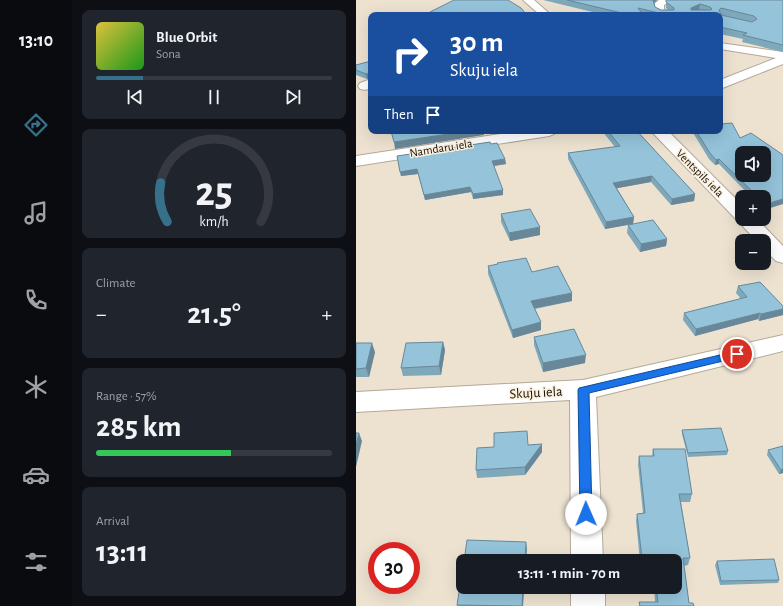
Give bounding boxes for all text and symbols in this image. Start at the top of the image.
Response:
icon: right [384,28,436,80]
text: 30 m [450,29,503,57]
text: Blue Orbit [156,30,217,45]
text: 13:10 [19,32,53,50]
text: Sona [156,48,181,61]
text: Skuju iela [450,62,518,80]
icon: previous [124,86,146,108]
icon: pause [203,86,225,108]
icon: next [282,86,304,108]
icon: arrive [422,104,444,126]
text: Then [384,107,414,122]
icon: directions [22,111,50,139]
street label: Namdaru iela [409,137,474,159]
map controls [735,146,771,270]
button: sound [735,146,771,182]
street label: Ventspils iela [674,147,726,199]
text: 25 [195,172,233,213]
button: + [735,190,771,226]
icon: music [22,199,50,227]
text: km/h [199,214,229,228]
button: − [735,234,771,270]
text: Climate [96,277,135,290]
icon: phone [22,286,50,314]
text: 21.5° [187,299,241,329]
text: − [96,303,107,325]
text: + [321,303,332,325]
pin [720,337,754,371]
icon: arrive [726,343,748,365]
icon: climate [22,373,50,401]
street label: Skuju iela [509,385,563,401]
text: Range · 57% [96,390,157,403]
text: 285 km [96,412,181,442]
icon: car [22,461,50,489]
position arrow [565,493,607,535]
text: Arrival [96,515,129,528]
text: 13:11 [96,537,148,567]
speed limit sign: 30 [368,542,420,594]
icon: filters [22,548,50,576]
text: 13:11 · 1 min · 70 m [518,566,620,581]

